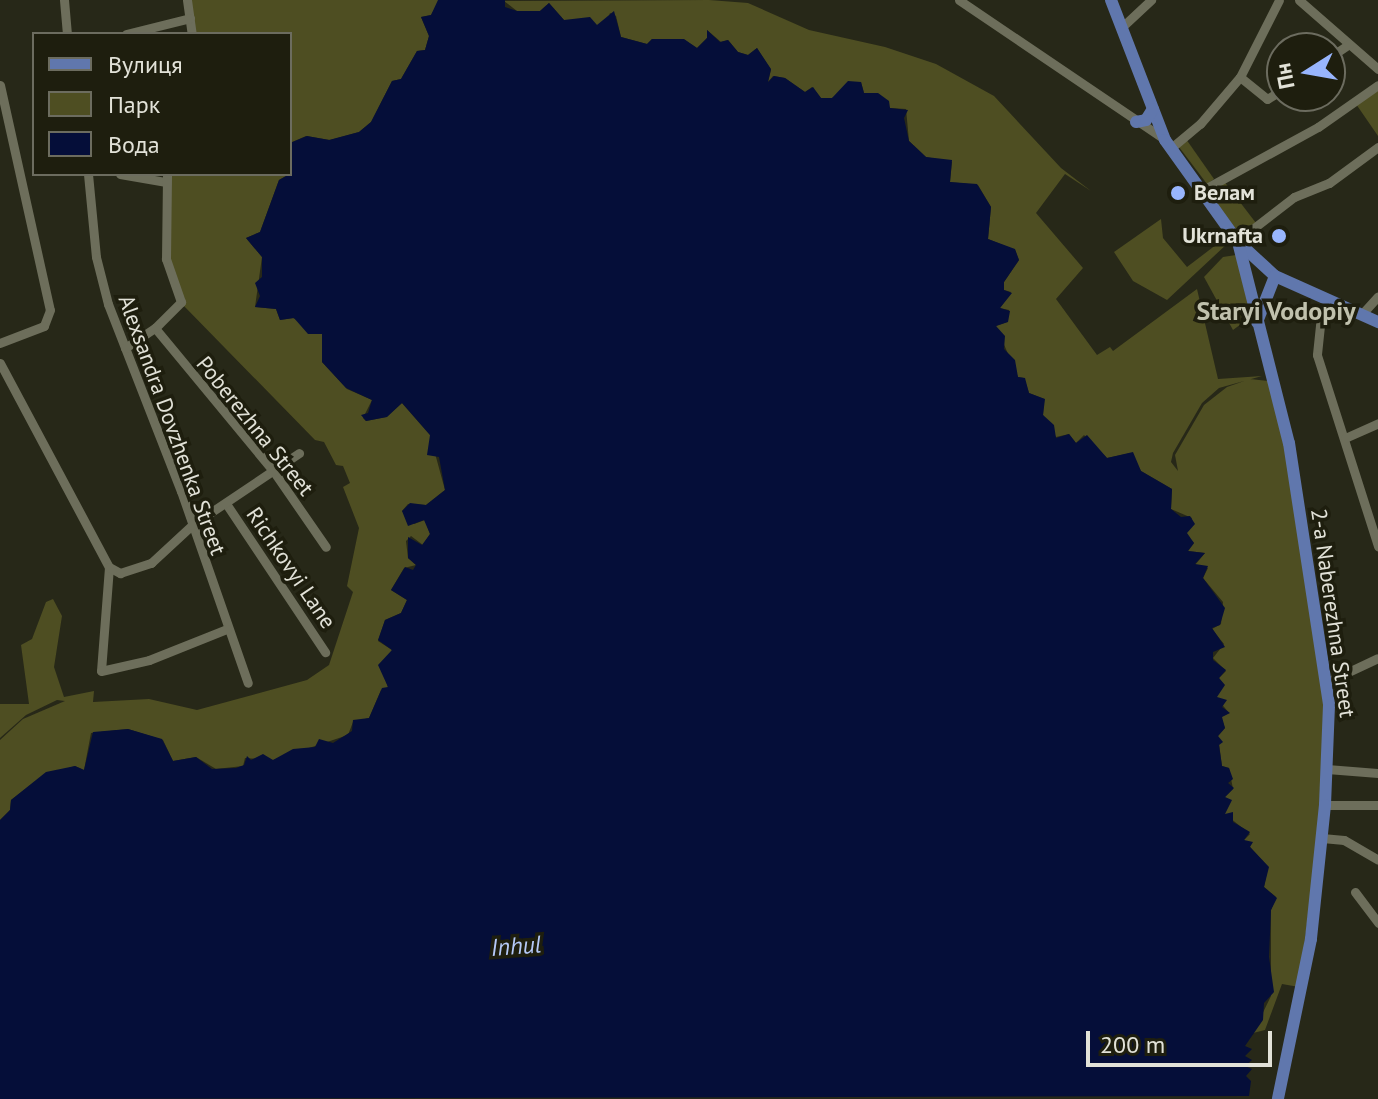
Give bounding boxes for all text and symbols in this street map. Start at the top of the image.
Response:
legend [32,32,292,176]
north arrow [1266,32,1346,112]
text: Вулиця [108,49,183,80]
text: Пн [1268,61,1301,92]
text: Парк [108,89,160,120]
text: Вода [108,129,160,160]
place label: Велам [1194,180,1255,206]
marker: Велам [1169,184,1187,202]
place label: Ukrnafta [1182,223,1263,249]
marker: Ukrnafta [1270,227,1288,245]
street label: Alexsandra Dovzhenka Street [113,292,231,558]
district label: Staryi Vodopiy [1196,295,1356,327]
street label: Poberezhna Street [191,351,319,501]
street label: Richkovyi Lane [241,502,341,634]
street label: 2-a Naberezhna Street [1305,507,1361,719]
water label: Inhul [490,930,542,962]
scale bar [1090,1015,1276,1065]
text: 200 m [1100,1029,1165,1060]

